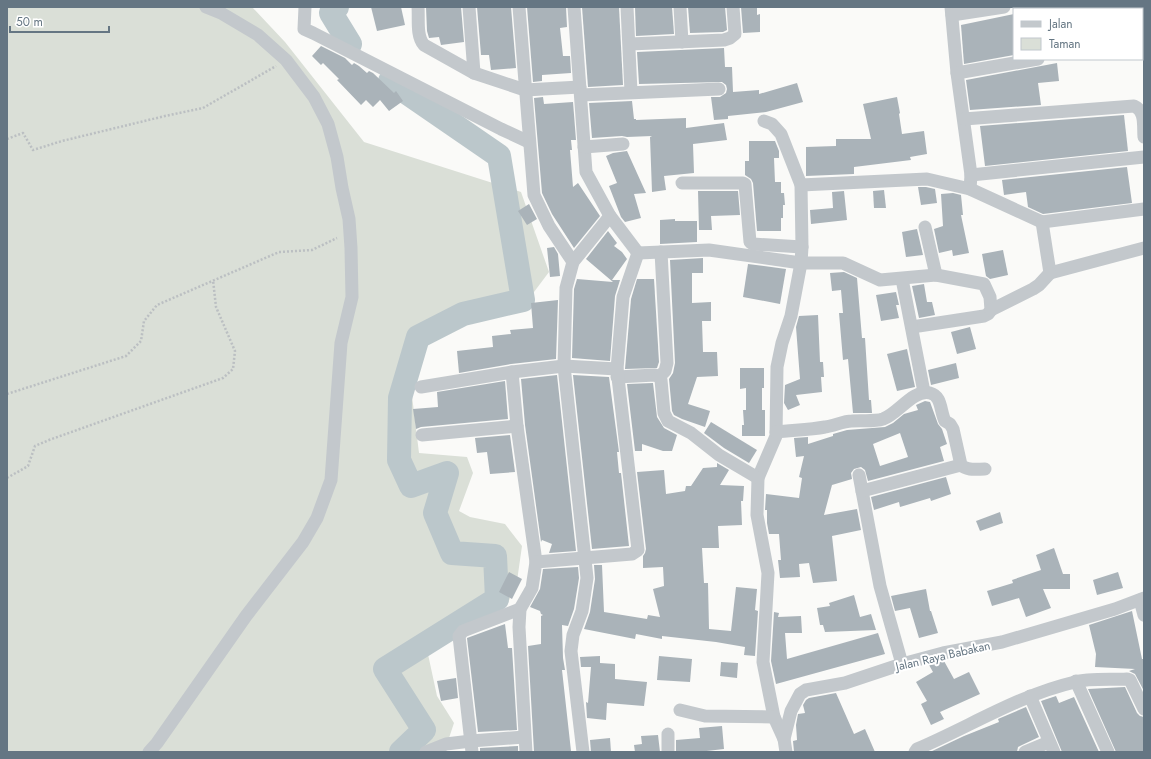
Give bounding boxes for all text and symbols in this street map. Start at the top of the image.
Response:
scale bar [10,8,109,34]
legend [1013,8,1143,60]
text: 50 m [16,13,43,31]
text: Jalan [1047,15,1072,33]
text: Taman [1049,35,1081,53]
street label: Jalan Raya Babakan [892,636,992,676]

